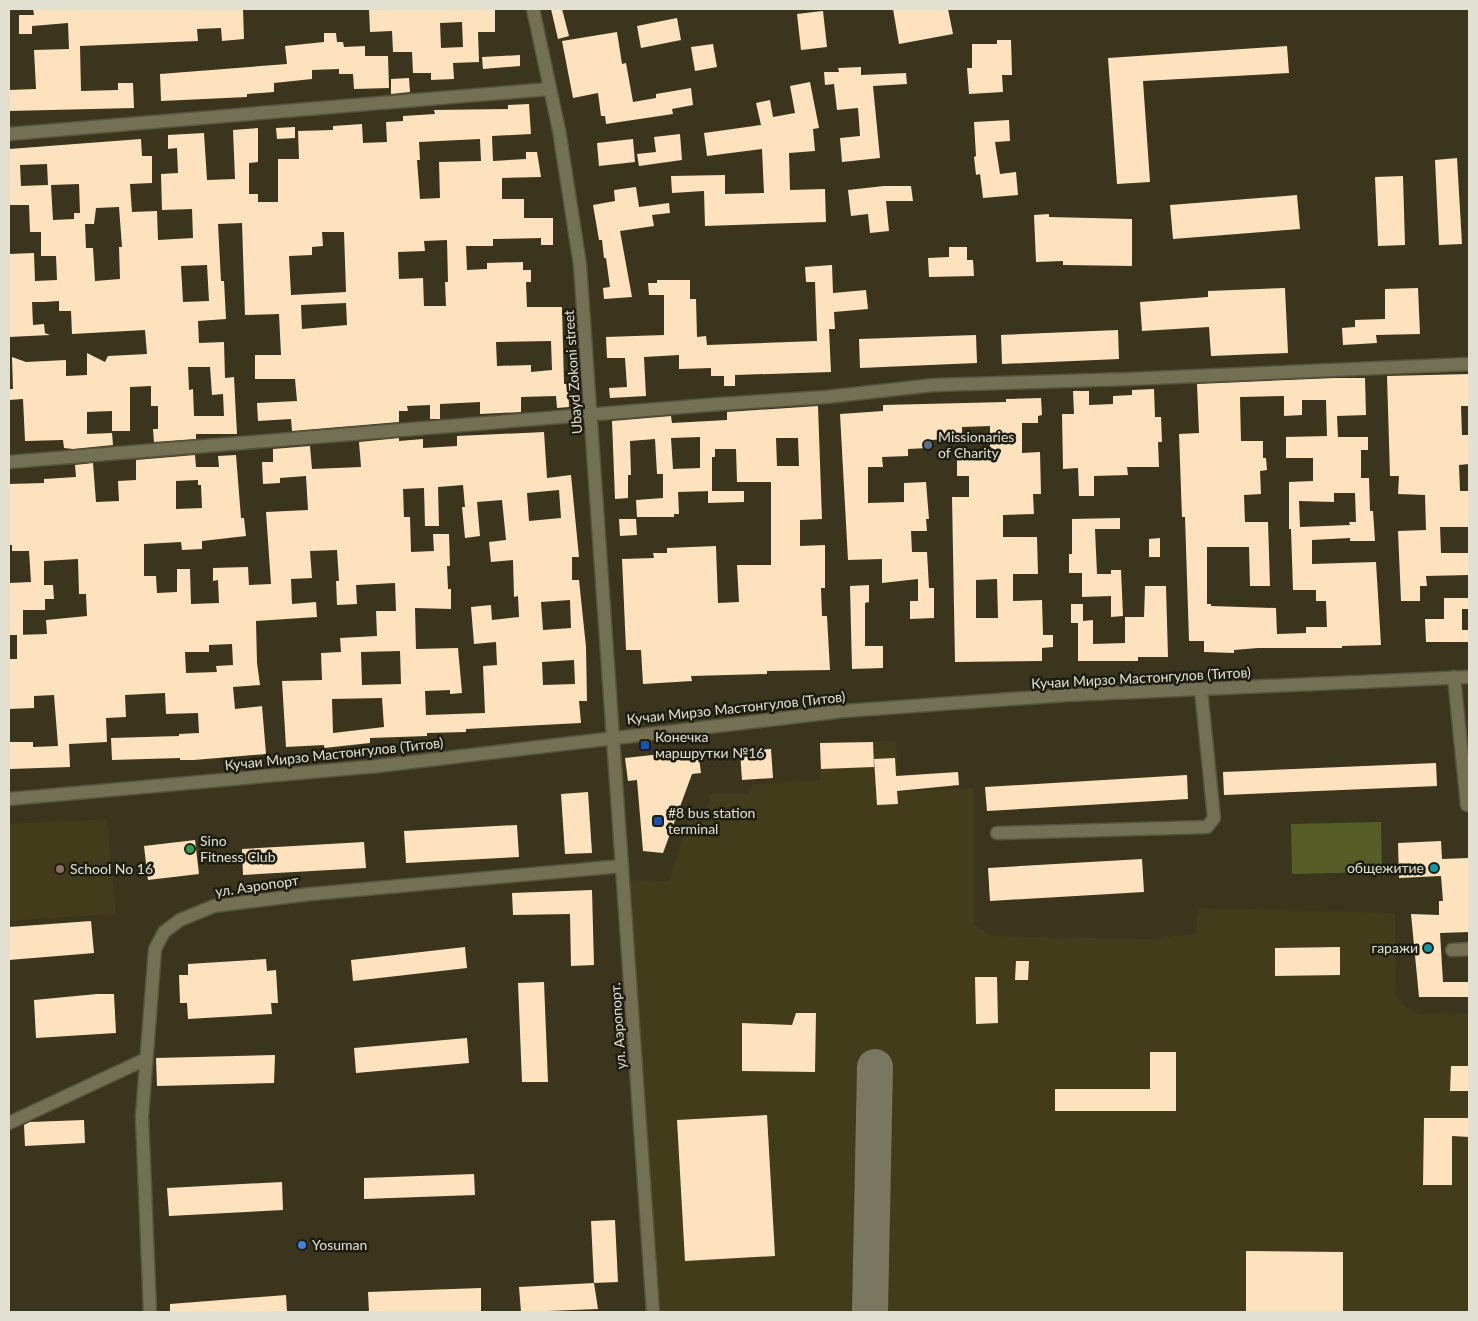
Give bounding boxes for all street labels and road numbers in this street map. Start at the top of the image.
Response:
street label: Ubayd Zokoni street [560,309,585,435]
street label: Кучаи Мирзо Мастонгулов (Титов) [1031,663,1251,692]
street label: Кучаи Мирзо Мастонгулов (Титов) [626,688,846,727]
street label: Кучаи Мирзо Мастонгулов (Титов) [224,734,444,773]
street label: ул. Аэропорт [214,871,300,900]
street label: ул. Аэропорт. [606,982,629,1070]

